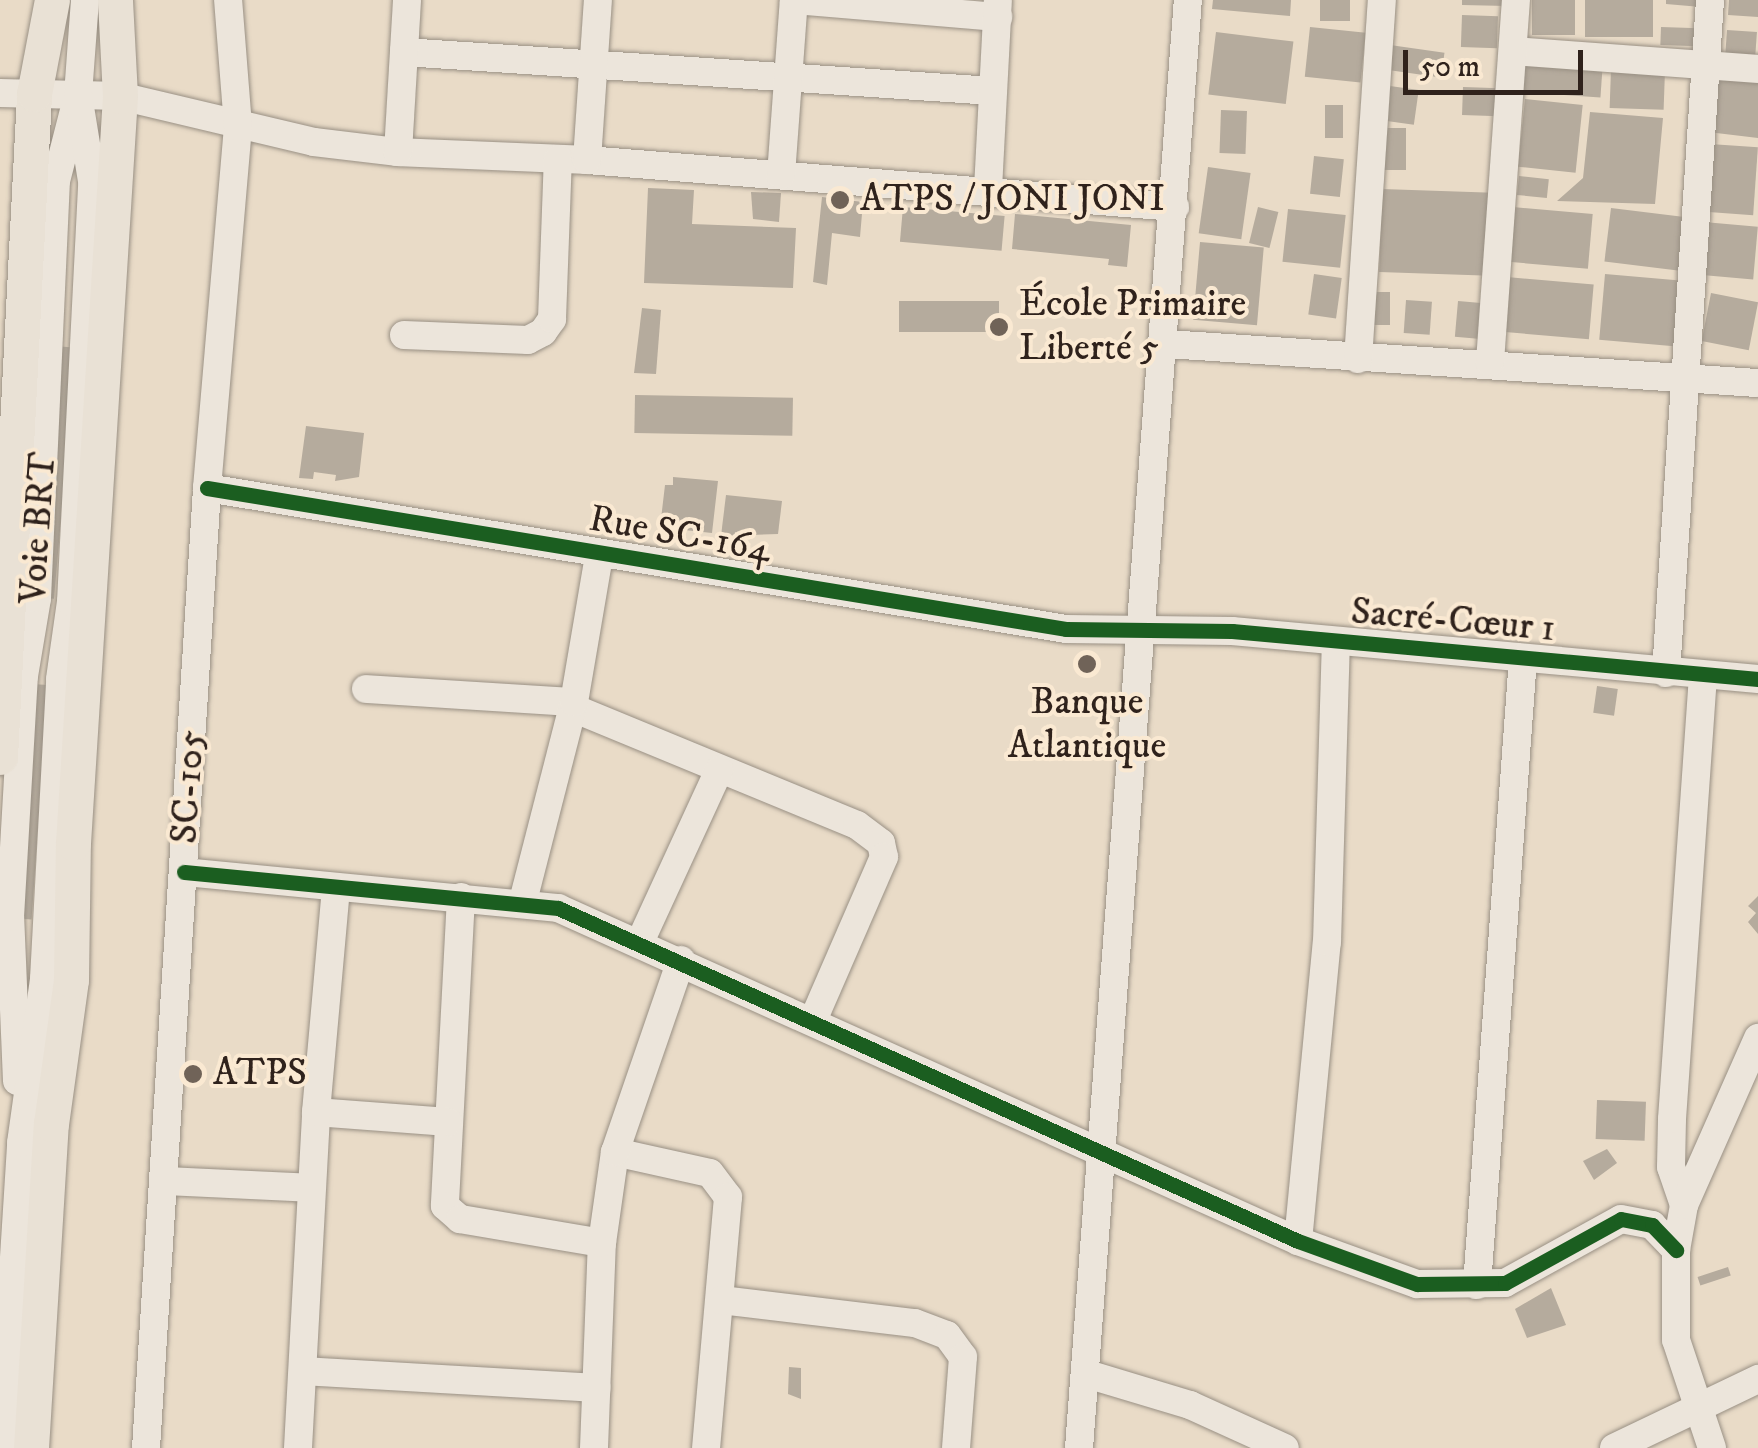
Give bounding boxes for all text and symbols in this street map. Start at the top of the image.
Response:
scale bar [1408,30,1588,92]
text: 50 m [1420,49,1480,86]
place label: ATPS / JONI JONI [860,177,1165,223]
marker: ATPS / JONI JONI [829,189,851,211]
place label: École Primaire Liberté 5 [1019,282,1246,372]
marker: École Primaire Liberté 5 [988,316,1010,338]
street label: Voie BRT [11,451,67,605]
street label: Rue SC-164 [586,497,774,573]
street label: Sacré-Cœur 1 [1349,589,1557,653]
marker: Banque Atlantique [1076,653,1098,675]
place label: Banque Atlantique [1008,680,1166,769]
street label: SC-105 [162,729,216,845]
place label: ATPS [213,1051,307,1097]
marker: ATPS [182,1063,204,1085]

